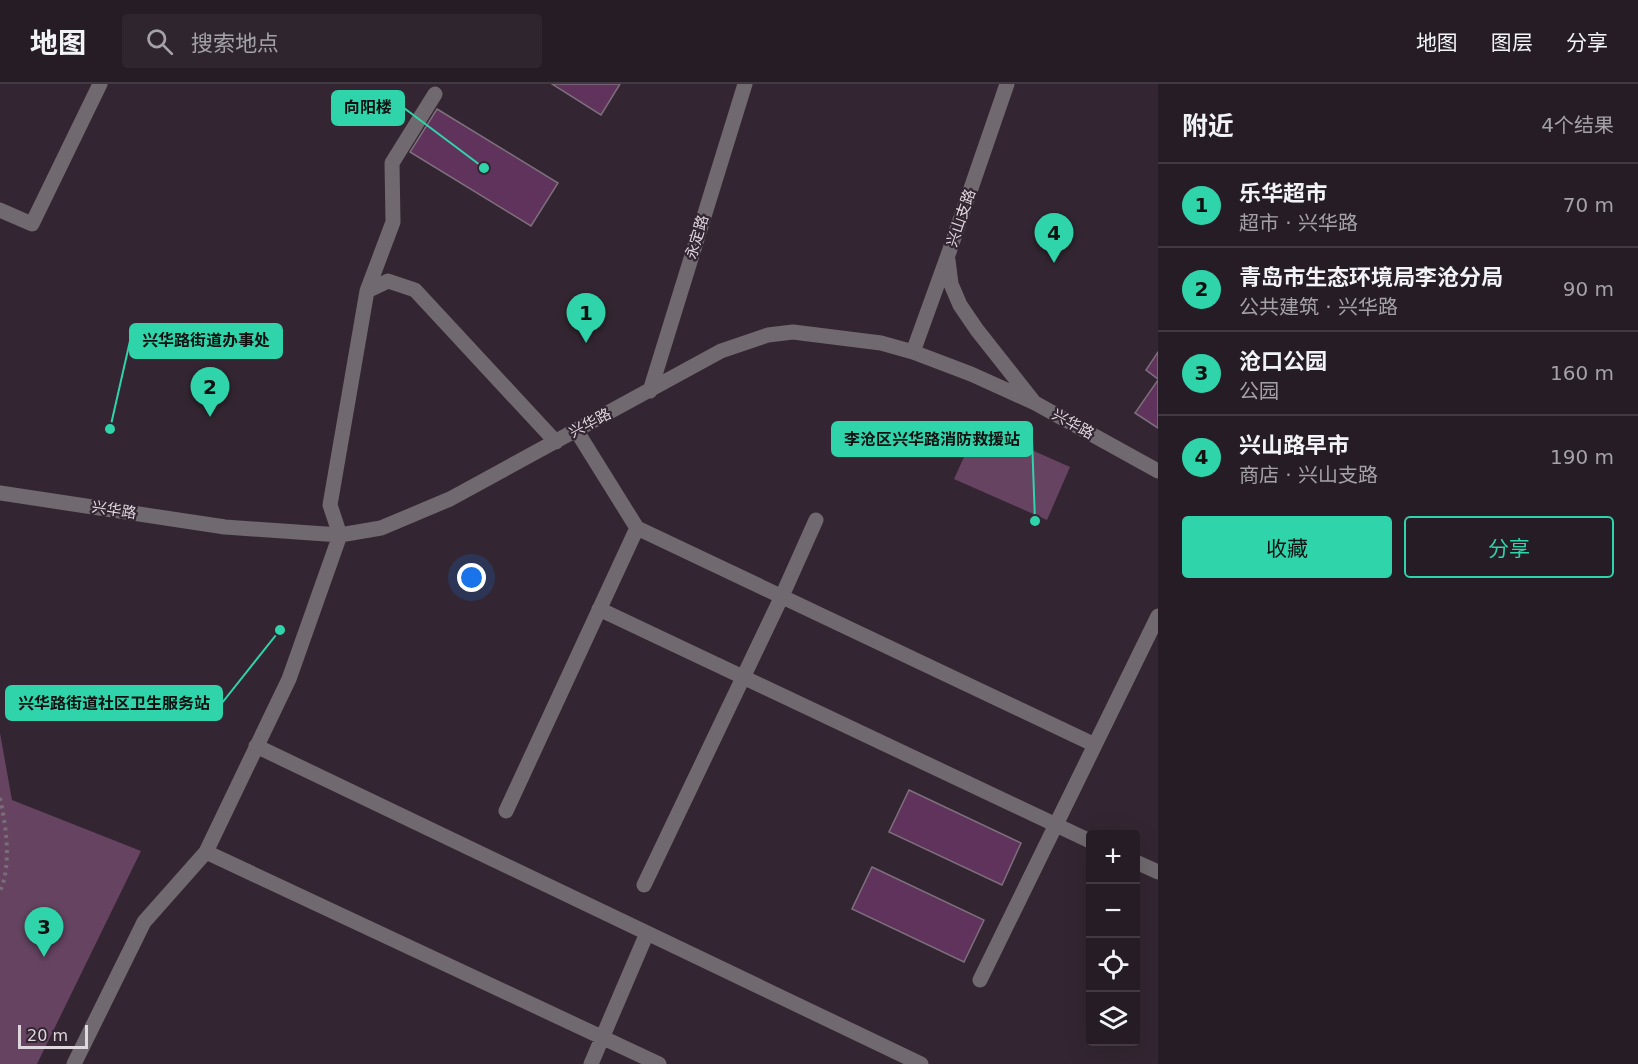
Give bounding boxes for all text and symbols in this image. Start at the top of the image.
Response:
search box [122,14,542,68]
icon: search [143,25,176,58]
text: 地图 [30,27,86,60]
text: 搜索地点 [191,31,279,56]
text: 地图 [1416,31,1458,55]
text: 图层 [1491,31,1533,55]
text: 分享 [1566,31,1608,55]
callout: 向阳楼 [332,91,404,125]
text: 向阳楼 [344,98,392,117]
text: 附近 [1182,111,1234,141]
text: 4个结果 [1541,113,1614,137]
text: 乐华超市 [1239,181,1327,206]
street label: 兴山支路 [943,187,979,249]
text: 1 [1195,193,1208,217]
text: 70 m [1563,193,1614,217]
text: 超市 · 兴华路 [1239,211,1358,235]
street label: 永定路 [682,213,712,261]
pin: 4 [1034,214,1074,263]
text: 青岛市生态环境局李沧分局 [1239,265,1503,290]
text: 2 [1195,277,1208,301]
text: 90 m [1563,277,1614,301]
pin: 1 [566,294,606,343]
text: 公共建筑 · 兴华路 [1239,295,1398,319]
callout: 兴华路街道办事处 [130,324,282,358]
text: 兴华路街道办事处 [142,331,270,350]
text: 沧口公园 [1239,349,1327,374]
text: 3 [1195,361,1208,385]
text: 160 m [1550,361,1614,385]
pin: 2 [190,368,230,417]
text: 公园 [1239,379,1279,403]
street label: 兴华路 [566,404,614,442]
street label: 兴华路 [1049,405,1097,443]
callout: 李沧区兴华路消防救援站 [832,422,1032,456]
text: 李沧区兴华路消防救援站 [844,430,1020,449]
text: 兴山路早市 [1239,433,1349,458]
text: 4 [1195,445,1208,469]
text: 190 m [1550,445,1614,469]
text: 商店 · 兴山支路 [1239,463,1378,487]
street label: 兴华路 [90,498,138,522]
button: 收藏 [1182,516,1392,578]
button: 分享 [1404,516,1614,578]
your location [457,563,486,592]
callout: 兴华路街道社区卫生服务站 [6,686,222,720]
text: 兴华路街道社区卫生服务站 [18,694,210,713]
map controls [1086,830,1140,1046]
button: + [1086,830,1140,884]
button: − [1086,884,1140,938]
pin: 3 [24,908,63,957]
button: locate [1086,938,1140,992]
button: layers [1086,992,1140,1046]
scale bar [18,1022,88,1050]
text: 20 m [27,1026,68,1045]

